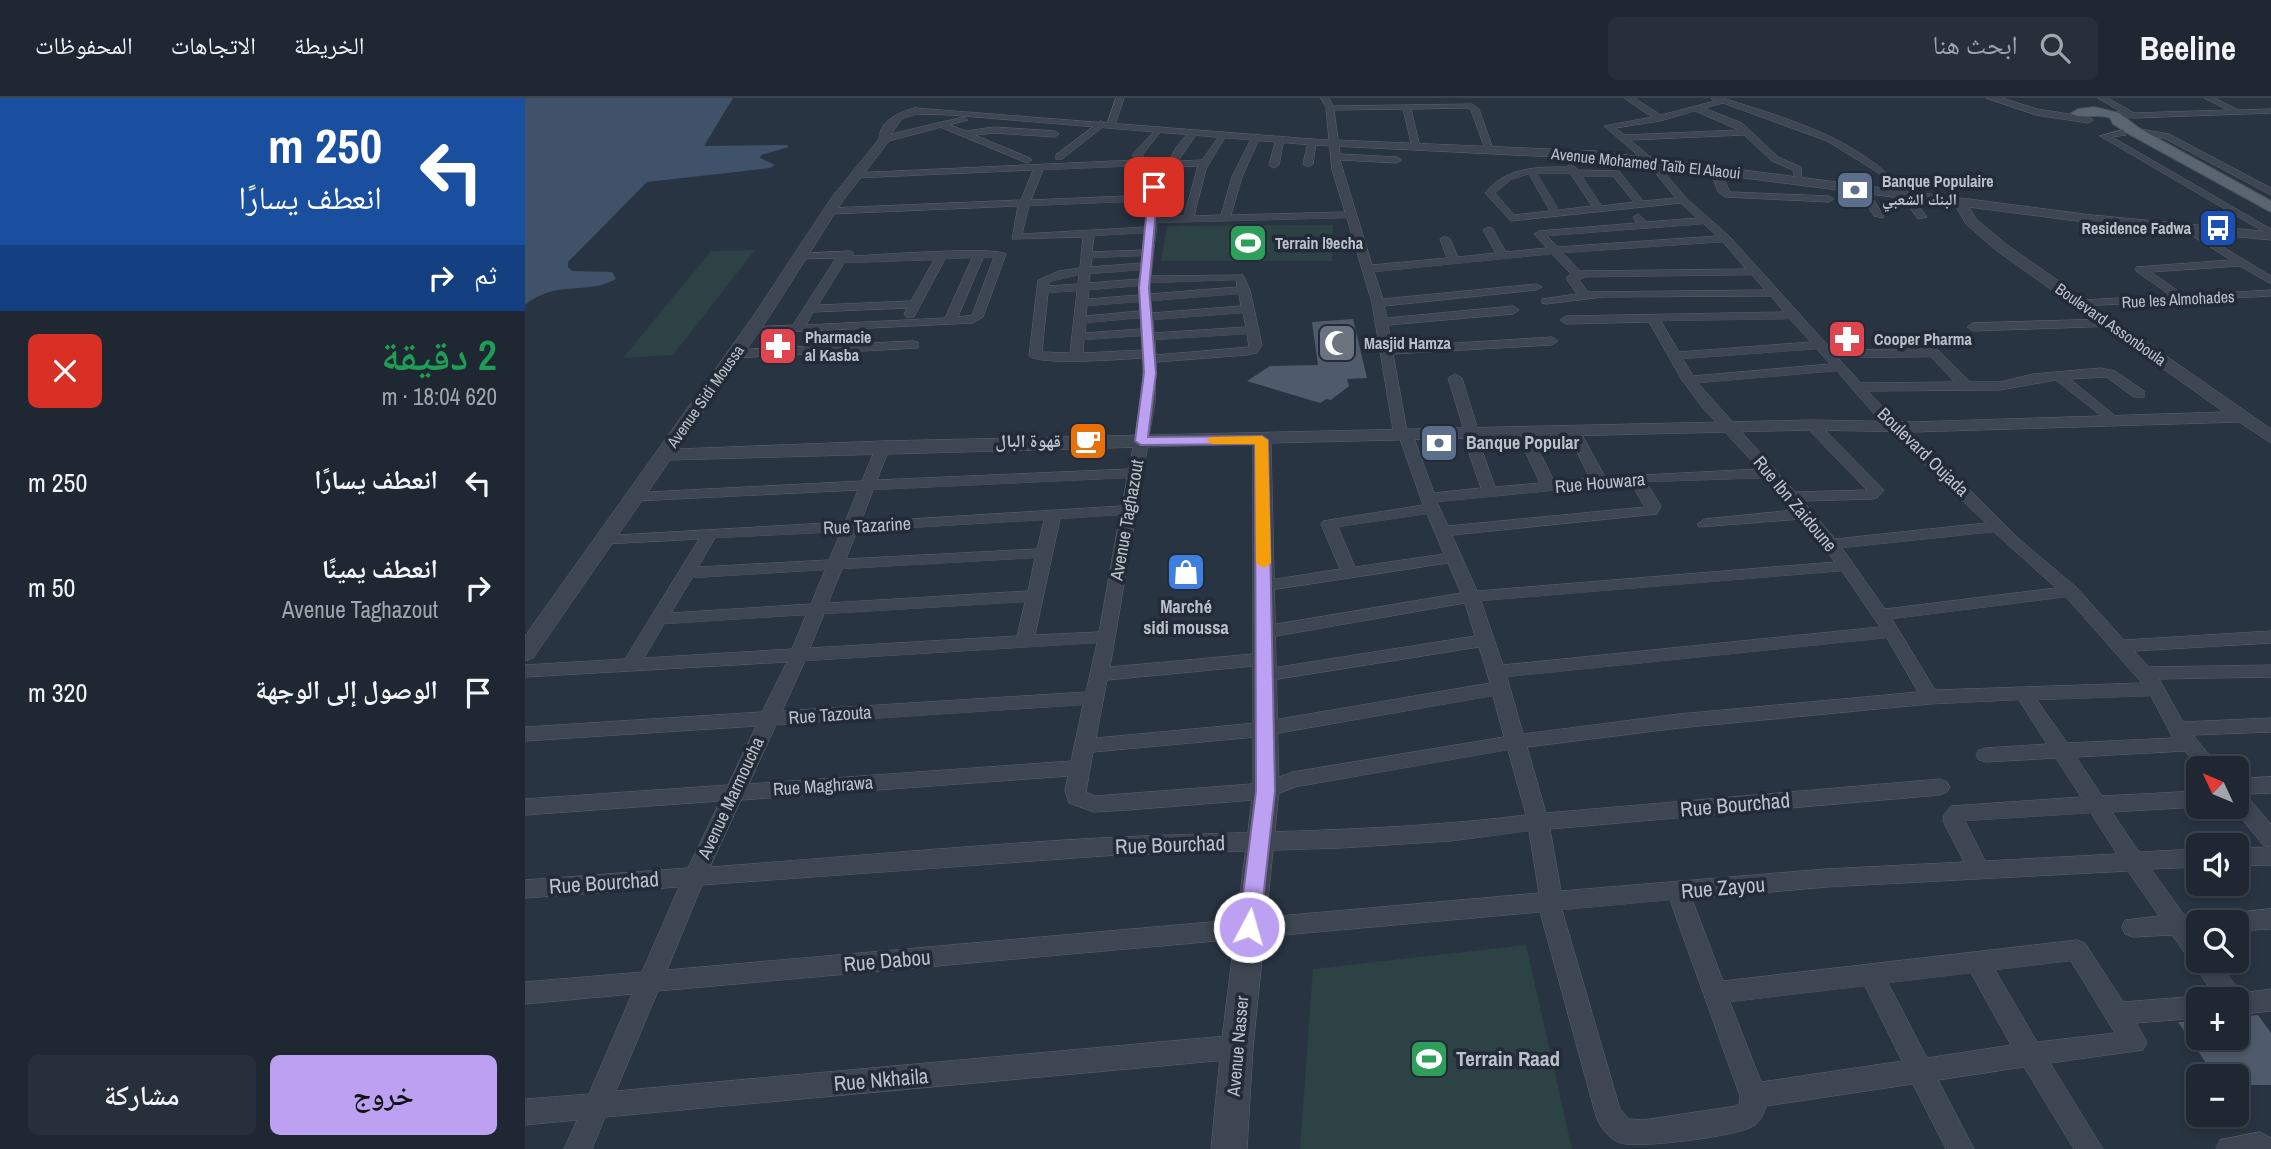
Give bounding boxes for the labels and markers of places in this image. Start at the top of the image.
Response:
pin [1124,157,1184,217]
bank icon: Banque Populaire البنك الشعبي [1834,169,1876,211]
place label: Banque Populaire البنك الشعبي [1882,170,1994,212]
bus stop icon: Residence Fadwa [2197,207,2239,249]
place label: Residence Fadwa [2082,217,2192,239]
sports icon: Terrain l9echa [1227,222,1269,264]
place label: Terrain l9echa [1275,232,1364,254]
pharmacy icon: Cooper Pharma [1826,318,1868,360]
mosque icon: Masjid Hamza [1316,322,1358,364]
pharmacy icon: Pharmacie al Kasba [757,325,799,367]
place label: Pharmacie al Kasba [805,326,871,366]
place label: Cooper Pharma [1874,328,1972,350]
place label: Masjid Hamza [1364,332,1451,354]
cafe icon: قهوة البال [1067,420,1109,462]
bank icon: Banque Popular [1418,422,1460,464]
place label: قهوة البال [995,428,1061,453]
place label: Banque Popular [1466,430,1579,455]
shop icon: Marché sidi moussa [1165,551,1207,593]
place label: Marché sidi moussa [1143,594,1229,640]
sports icon: Terrain Raad [1408,1038,1450,1080]
place label: Terrain Raad [1456,1044,1560,1073]

